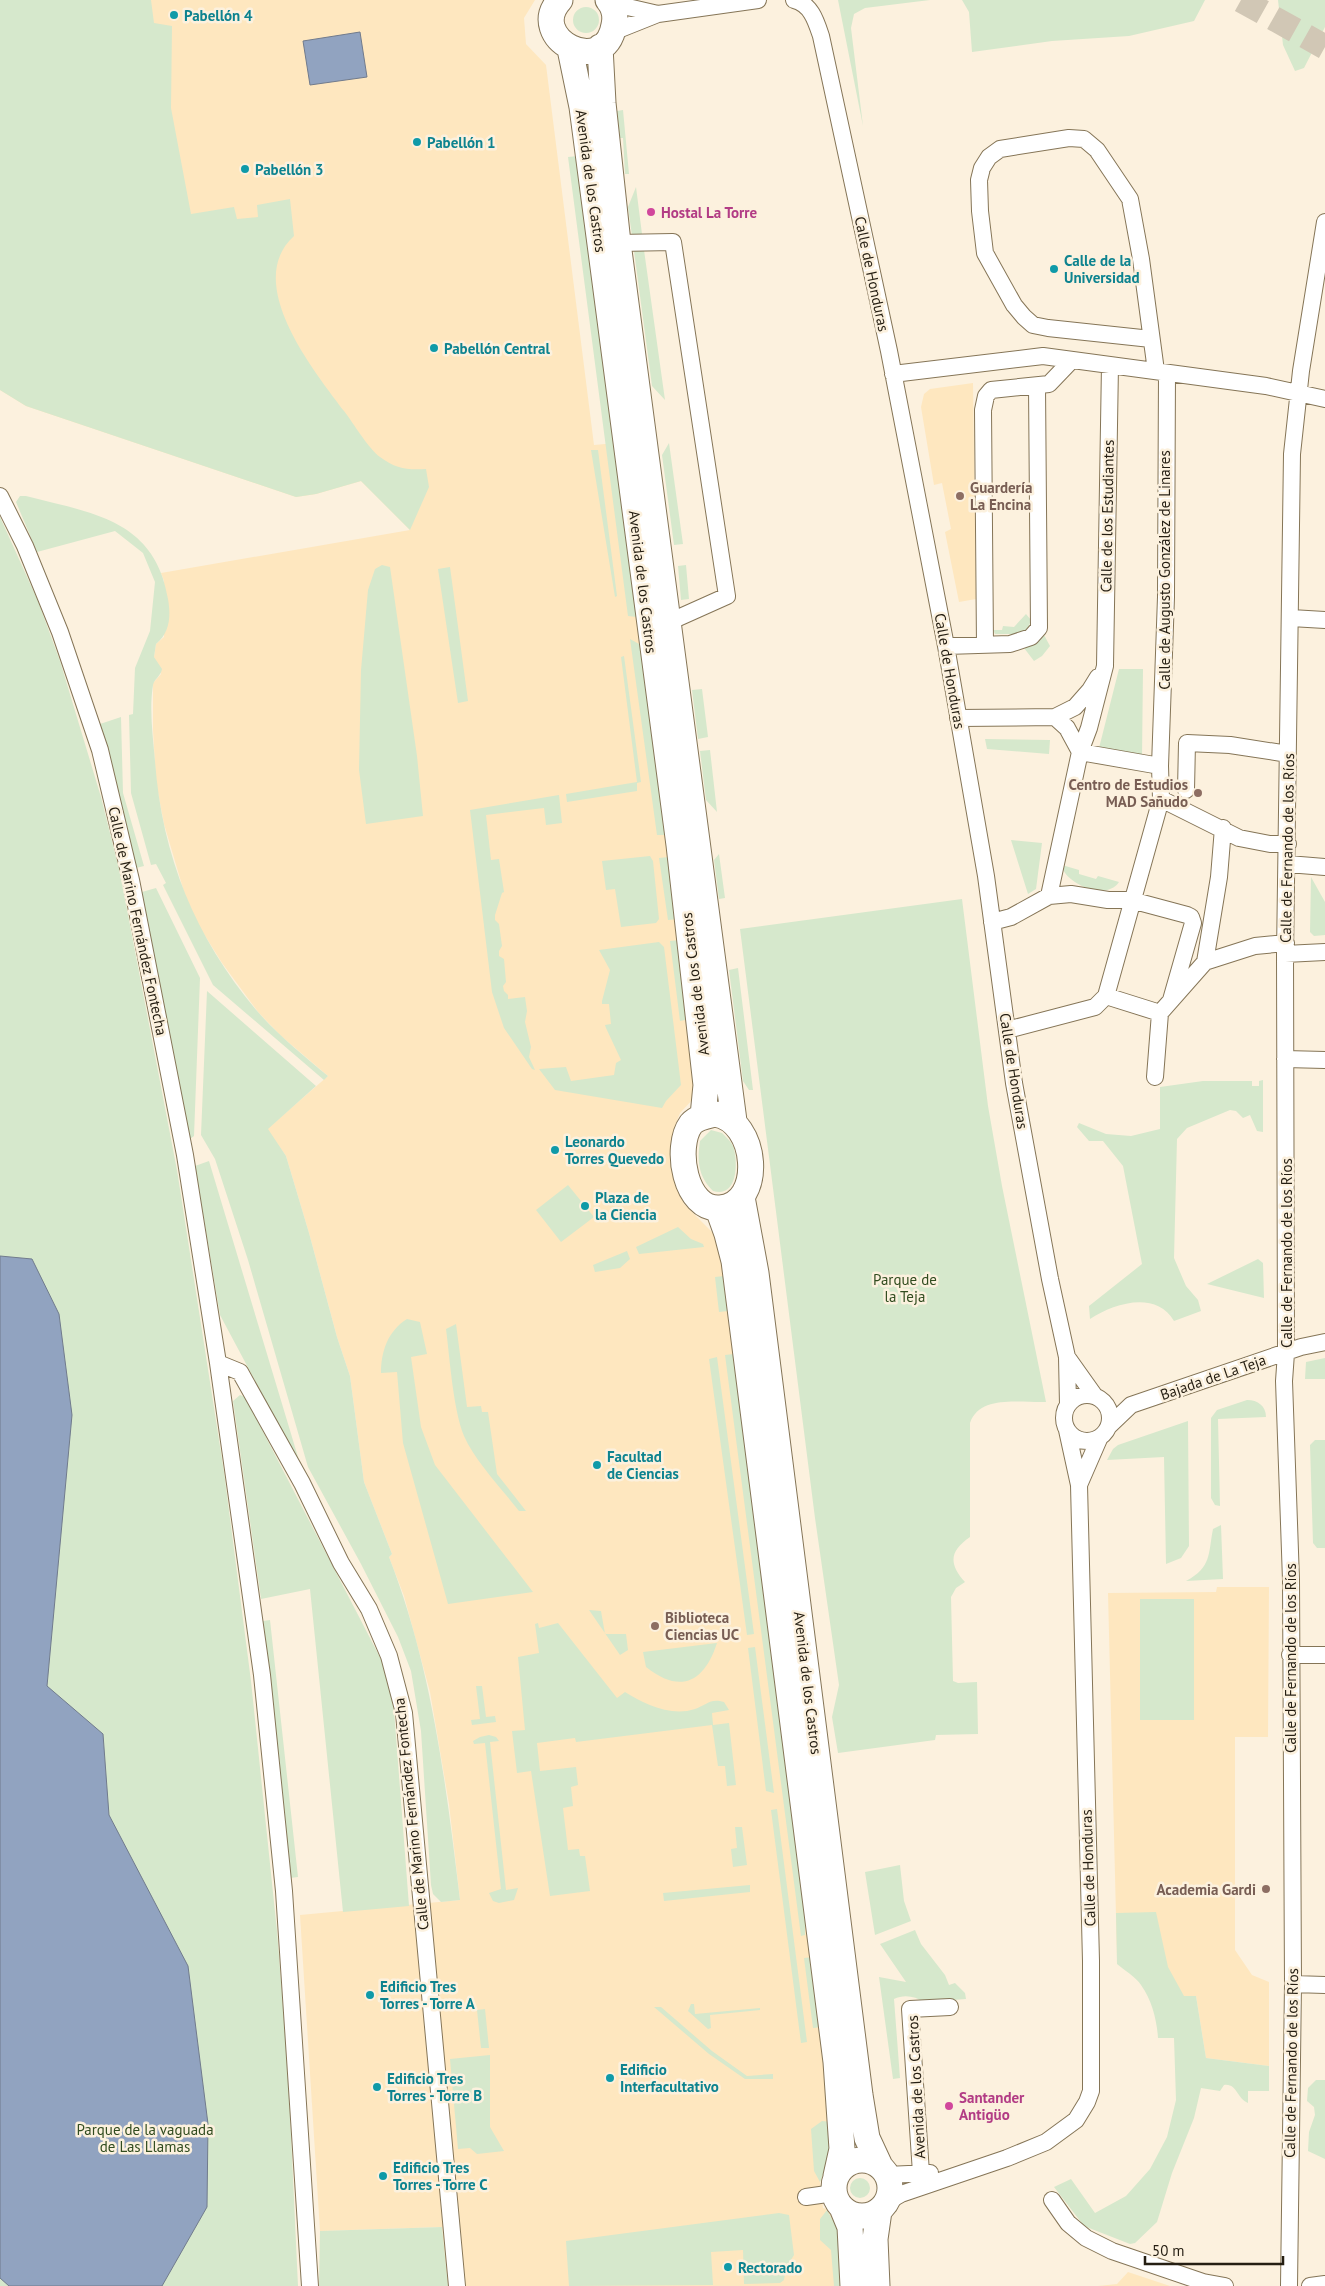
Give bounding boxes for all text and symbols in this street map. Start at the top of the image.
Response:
place label: Pabellón 4 [184,6,253,25]
marker: Pabellón 4 [168,9,180,21]
street label: Avenida de los Castros [572,109,610,253]
place label: Pabellón 1 [427,133,496,152]
marker: Pabellón 1 [411,136,423,148]
place label: Pabellón 3 [255,160,324,179]
marker: Pabellón 3 [239,163,251,175]
place label: Hostal La Torre [661,203,758,222]
marker: Hostal La Torre [645,206,657,218]
street label: Calle de Honduras [851,215,893,333]
place label: Calle de la Universidad [1064,251,1140,287]
marker: Calle de la Universidad [1048,263,1060,275]
place label: Pabellón Central [444,339,550,358]
marker: Pabellón Central [428,342,440,354]
street label: Calle de los Estudiantes [1096,440,1118,592]
street label: Calle de Augusto González de Linares [1155,450,1174,690]
place label: Guardería La Encina [970,478,1032,514]
marker: Guardería La Encina [954,490,966,502]
street label: Avenida de los Castros [625,510,661,654]
street label: Calle de Honduras [930,612,970,730]
street label: Calle de Fernando de los Ríos [1276,753,1298,943]
place label: Centro de Estudios MAD Sañudo [1069,775,1188,811]
marker: Centro de Estudios MAD Sañudo [1192,787,1204,799]
street label: Calle de Marino Fernández Fontecha [104,805,172,1037]
street label: Avenida de los Castros [677,912,713,1056]
street label: Calle de Honduras [995,1012,1033,1130]
place label: Leonardo Torres Quevedo [565,1132,664,1168]
marker: Leonardo Torres Quevedo [549,1144,561,1156]
street label: Calle de Fernando de los Ríos [1277,1158,1296,1348]
place label: Plaza de la Ciencia [595,1188,657,1224]
marker: Plaza de la Ciencia [579,1200,591,1212]
park label: Parque de la Teja [873,1270,937,1306]
street label: Bajada de La Teja [1158,1350,1268,1404]
place label: Facultad de Ciencias [607,1447,679,1483]
marker: Facultad de Ciencias [591,1459,603,1471]
street label: Calle de Fernando de los Ríos [1281,1563,1300,1753]
place label: Biblioteca Ciencias UC [665,1608,740,1644]
street label: Avenida de los Castros [790,1611,826,1755]
marker: Biblioteca Ciencias UC [649,1620,661,1632]
street label: Calle de Marino Fernández Fontecha [389,1697,433,1931]
street label: Calle de Honduras [1076,1809,1100,1927]
place label: Academia Gardi [1156,1880,1256,1899]
marker: Academia Gardi [1260,1883,1272,1895]
street label: Calle de Fernando de los Ríos [1280,1968,1302,2158]
place label: Edificio Tres Torres - Torre A [380,1977,476,2013]
marker: Edificio Tres Torres - Torre A [364,1989,376,2001]
street label: Avenida de los Castros [903,2015,929,2159]
place label: Edificio Interfacultativo [620,2060,719,2096]
place label: Edificio Tres Torres - Torre B [387,2069,482,2105]
marker: Edificio Interfacultativo [604,2072,616,2084]
marker: Edificio Tres Torres - Torre B [371,2081,383,2093]
place label: Santander Antigüo [959,2088,1025,2124]
marker: Santander Antigüo [943,2100,955,2112]
park label: Parque de la vaguada de Las Llamas [76,2120,214,2156]
place label: Edificio Tres Torres - Torre C [393,2158,488,2194]
marker: Edificio Tres Torres - Torre C [377,2170,389,2182]
scale bar [1145,2234,1282,2266]
text: 50 m [1152,2241,1185,2260]
place label: Rectorado [738,2258,802,2277]
marker: Rectorado [722,2261,734,2273]

